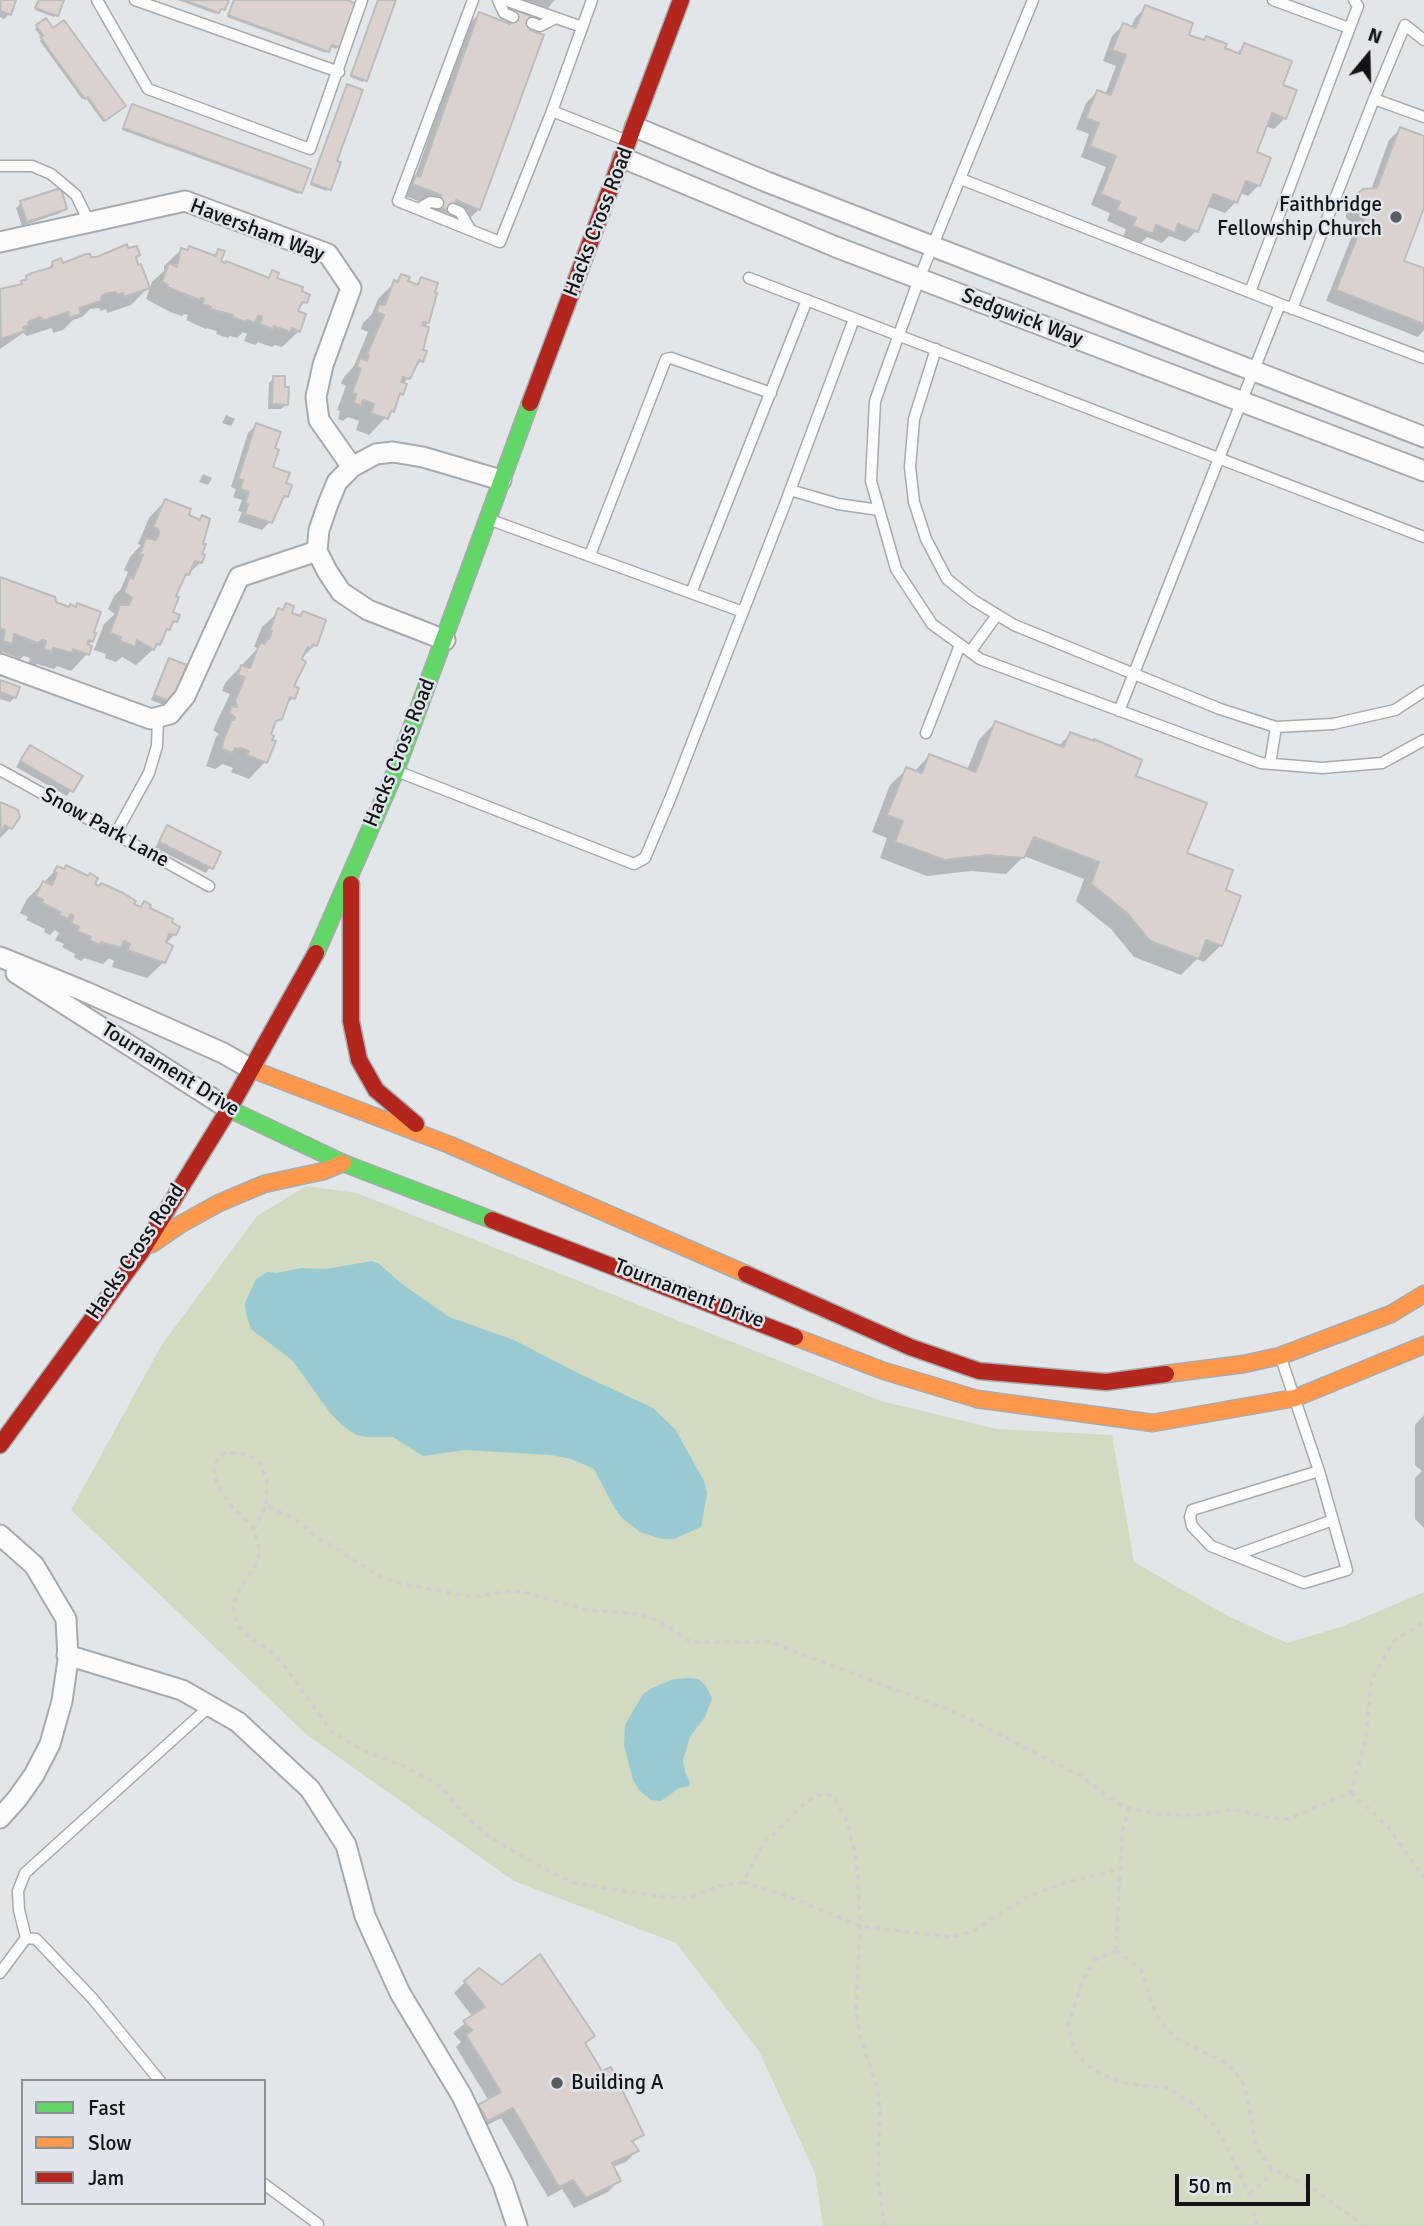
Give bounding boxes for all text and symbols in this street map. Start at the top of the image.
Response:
north arrow [1333,21,1403,91]
text: N [1365,23,1385,50]
street label: Hacks Cross Road [559,144,639,300]
place label: Faithbridge Fellowship Church [1217,192,1382,242]
street label: Haversham Way [186,194,328,268]
marker: Faithbridge Fellowship Church [1388,209,1404,225]
street label: Sedgwick Way [958,283,1086,353]
street label: Hacks Cross Road [359,675,441,831]
street label: Snow Park Lane [37,783,173,873]
street label: Tournament Drive [96,1017,244,1123]
street label: Hacks Cross Road [81,1180,191,1324]
street label: Tournament Drive [611,1254,767,1334]
place label: Building A [571,2070,664,2096]
marker: Building A [549,2075,565,2091]
legend [21,2079,266,2205]
text: Fast [88,2095,125,2121]
text: Slow [88,2130,132,2156]
scale bar [1179,2160,1314,2204]
text: Jam [88,2165,124,2191]
text: 50 m [1188,2173,1232,2199]

